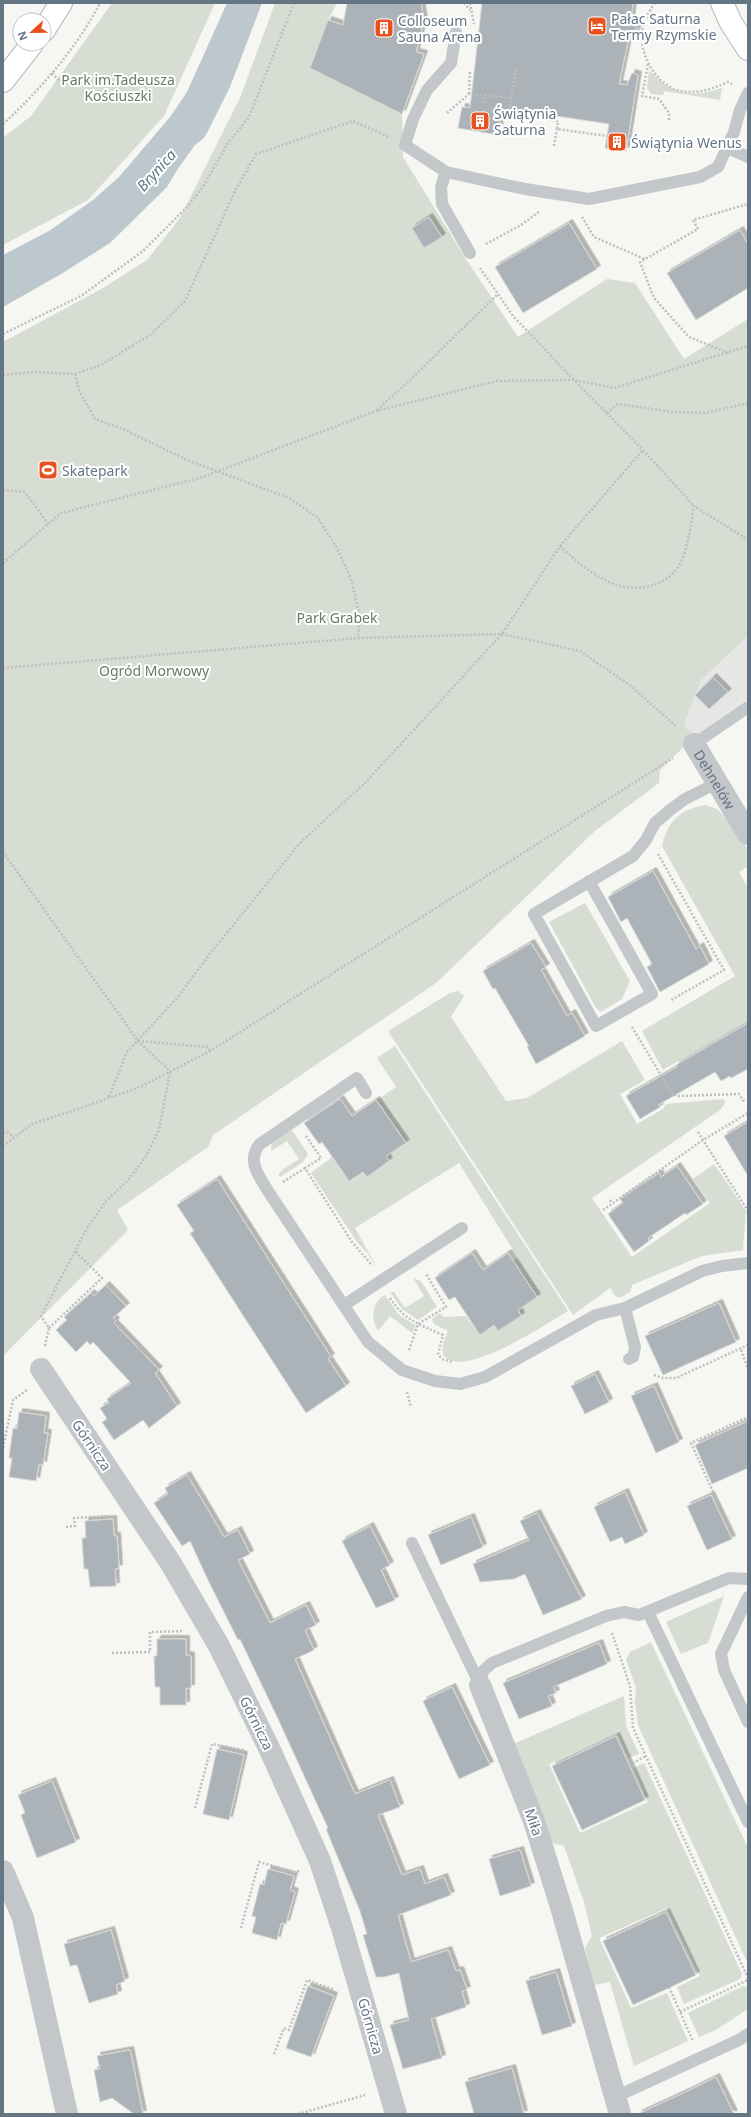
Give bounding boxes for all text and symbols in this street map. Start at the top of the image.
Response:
place label: Pałac Saturna Termy Rzymskie [611,9,717,44]
place label: Colloseum Sauna Arena [398,11,481,46]
north arrow [12,12,52,52]
hotel icon: Pałac Saturna Termy Rzymskie [586,15,608,37]
building icon: Colloseum Sauna Arena [373,17,395,39]
text: N [14,29,31,43]
park label: Park im.Tadeusza Kościuszki [61,70,175,105]
place label: Świątynia Saturna [494,104,556,139]
building icon: Świątynia Saturna [469,110,491,132]
building icon: Świątynia Wenus [606,131,628,153]
place label: Świątynia Wenus [631,133,742,152]
water label: Brynica [132,144,180,195]
sports icon: Skatepark [37,459,59,481]
place label: Skatepark [62,461,128,480]
park label: Park Grabek [297,608,378,627]
park label: Ogród Morwowy [99,661,210,680]
street label: Dehnelów [690,746,740,812]
street label: Górnicza [68,1416,116,1474]
street label: Górnicza [236,1693,278,1753]
street label: Miła [520,1806,548,1838]
street label: Górnicza [354,1996,388,2056]

